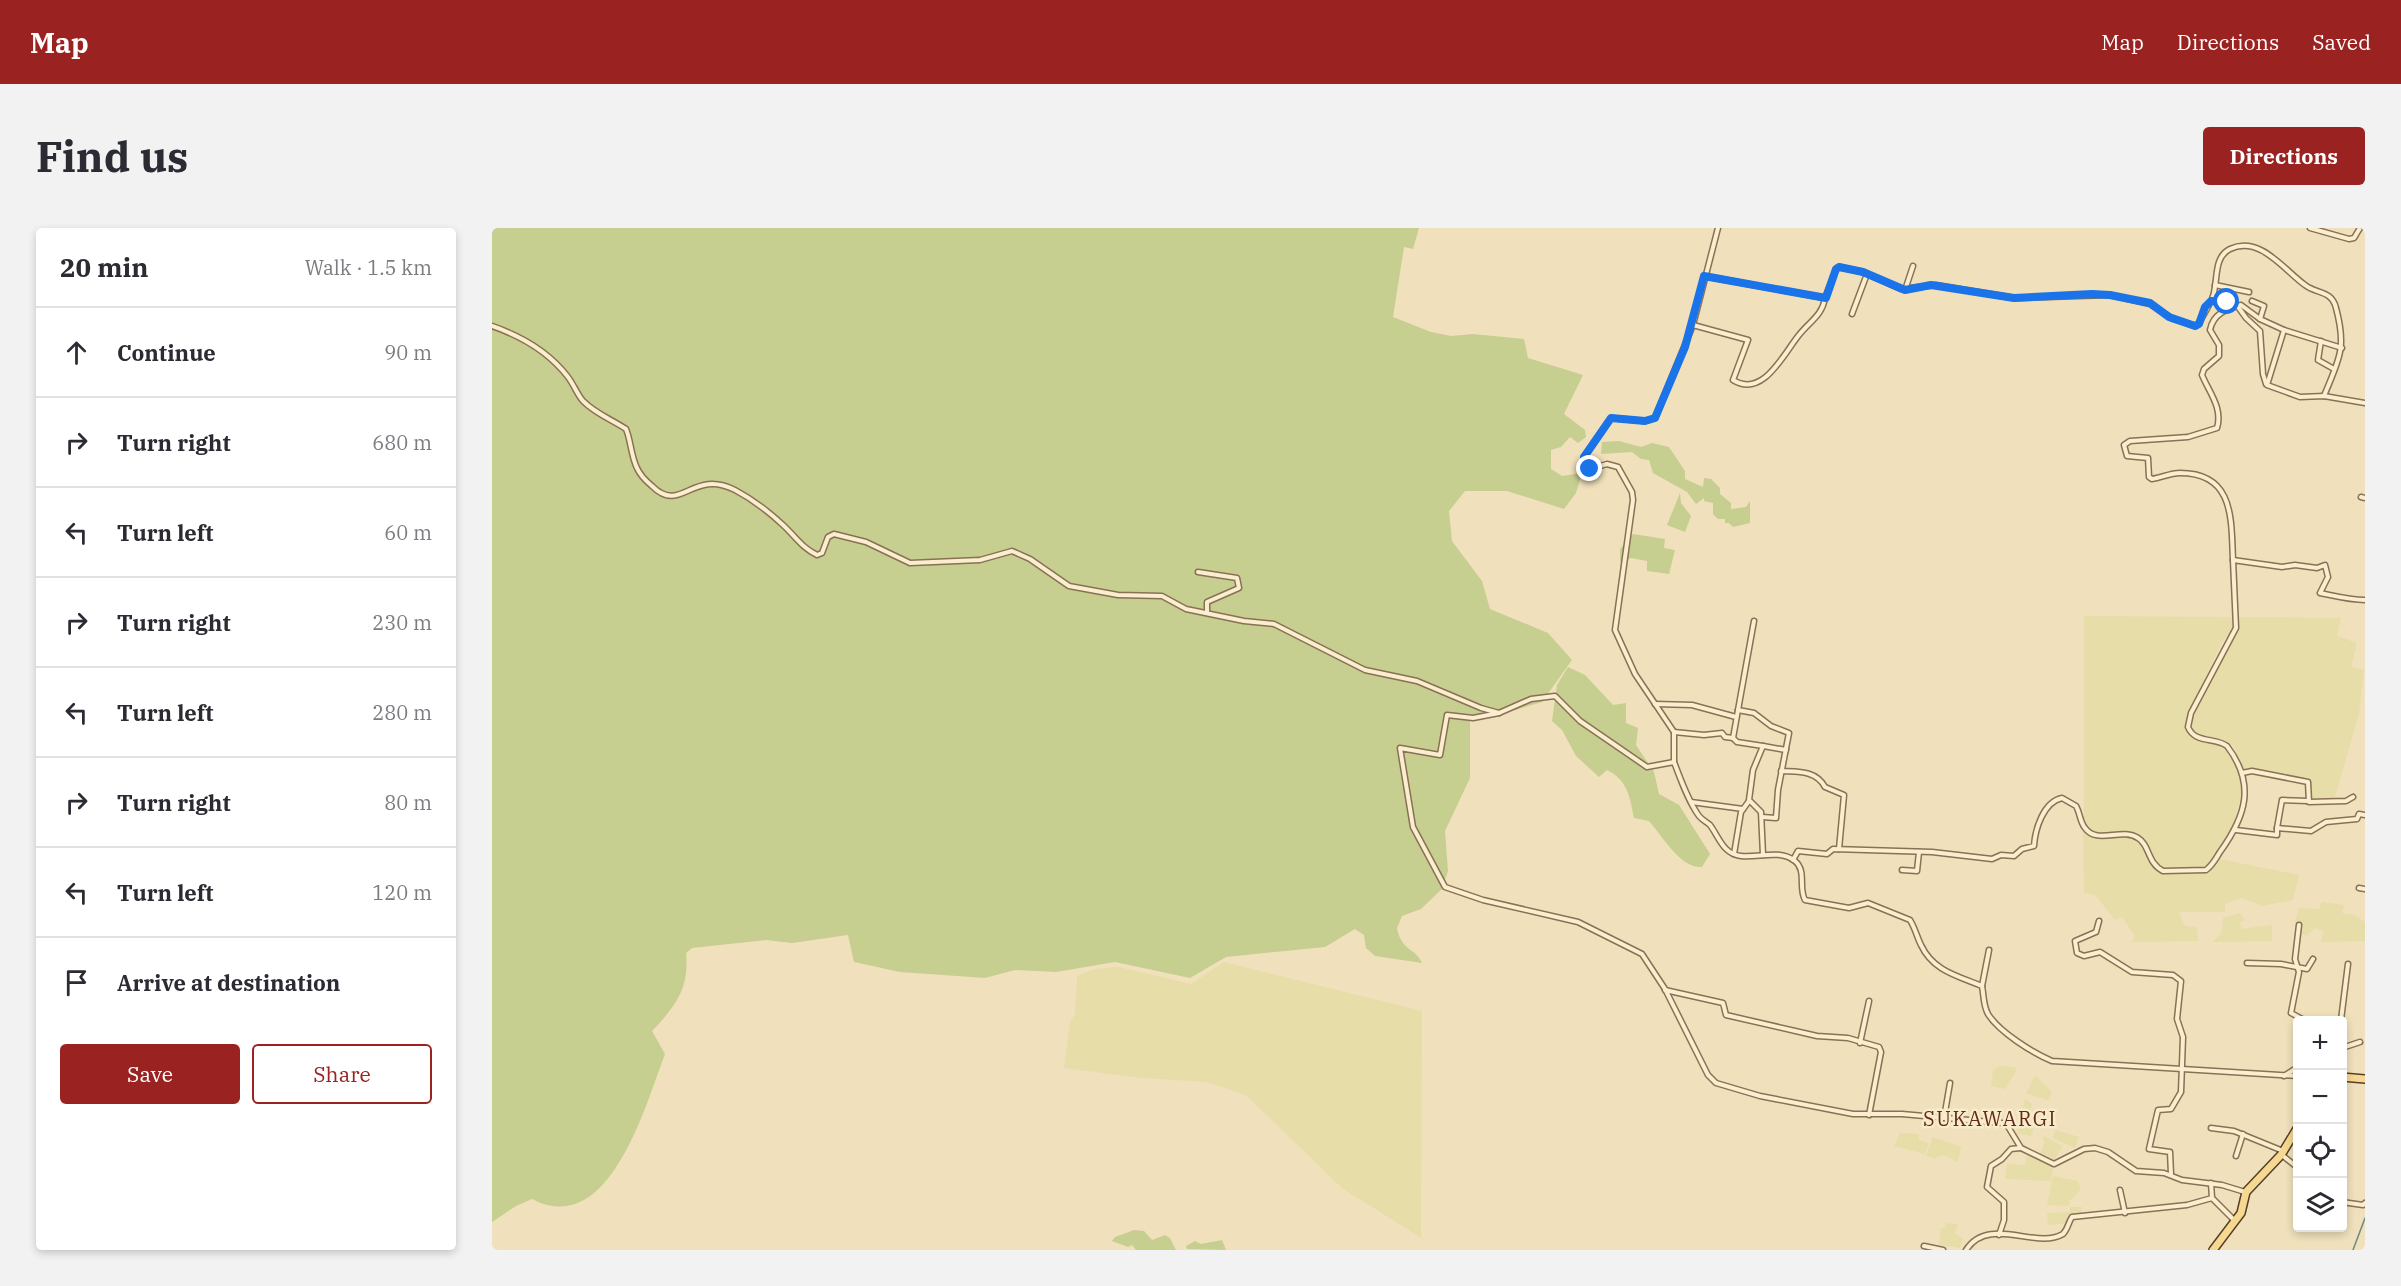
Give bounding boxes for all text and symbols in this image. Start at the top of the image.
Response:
text: Map [30,24,89,61]
text: Map [2101,28,2144,56]
text: Directions [2177,28,2279,56]
text: Saved [2312,28,2371,56]
button: Directions [2203,127,2365,185]
text: Find us [36,129,188,184]
text: 20 min [60,250,148,284]
text: Walk · 1.5 km [305,254,432,281]
route start [2213,288,2239,314]
icon: ahead [60,336,93,369]
text: Continue [117,338,216,367]
text: 90 m [384,339,432,366]
icon: right [60,426,93,459]
text: Turn right [117,428,231,457]
text: 680 m [372,429,432,456]
route end [1576,455,1602,481]
icon: left [60,516,93,549]
text: Turn left [117,518,213,547]
text: 60 m [384,519,432,546]
icon: right [60,606,93,639]
text: Turn right [117,608,231,637]
text: 230 m [372,609,432,636]
icon: left [60,696,93,729]
text: Turn left [117,698,213,727]
text: 280 m [372,699,432,726]
icon: right [60,786,93,819]
text: Turn right [117,788,231,817]
text: 80 m [384,789,432,816]
icon: left [60,876,93,909]
text: Turn left [117,878,213,907]
text: 120 m [372,879,432,906]
icon: arrive [60,966,93,999]
text: Arrive at destination [117,968,340,997]
map controls [2293,1016,2347,1232]
button: + [2293,1016,2347,1070]
button: Save [60,1044,240,1104]
button: Share [252,1044,432,1104]
button: − [2293,1070,2347,1124]
district label: SUKAWARGI [1923,1105,2057,1132]
button: locate [2293,1124,2347,1178]
button: layers [2293,1178,2347,1232]

